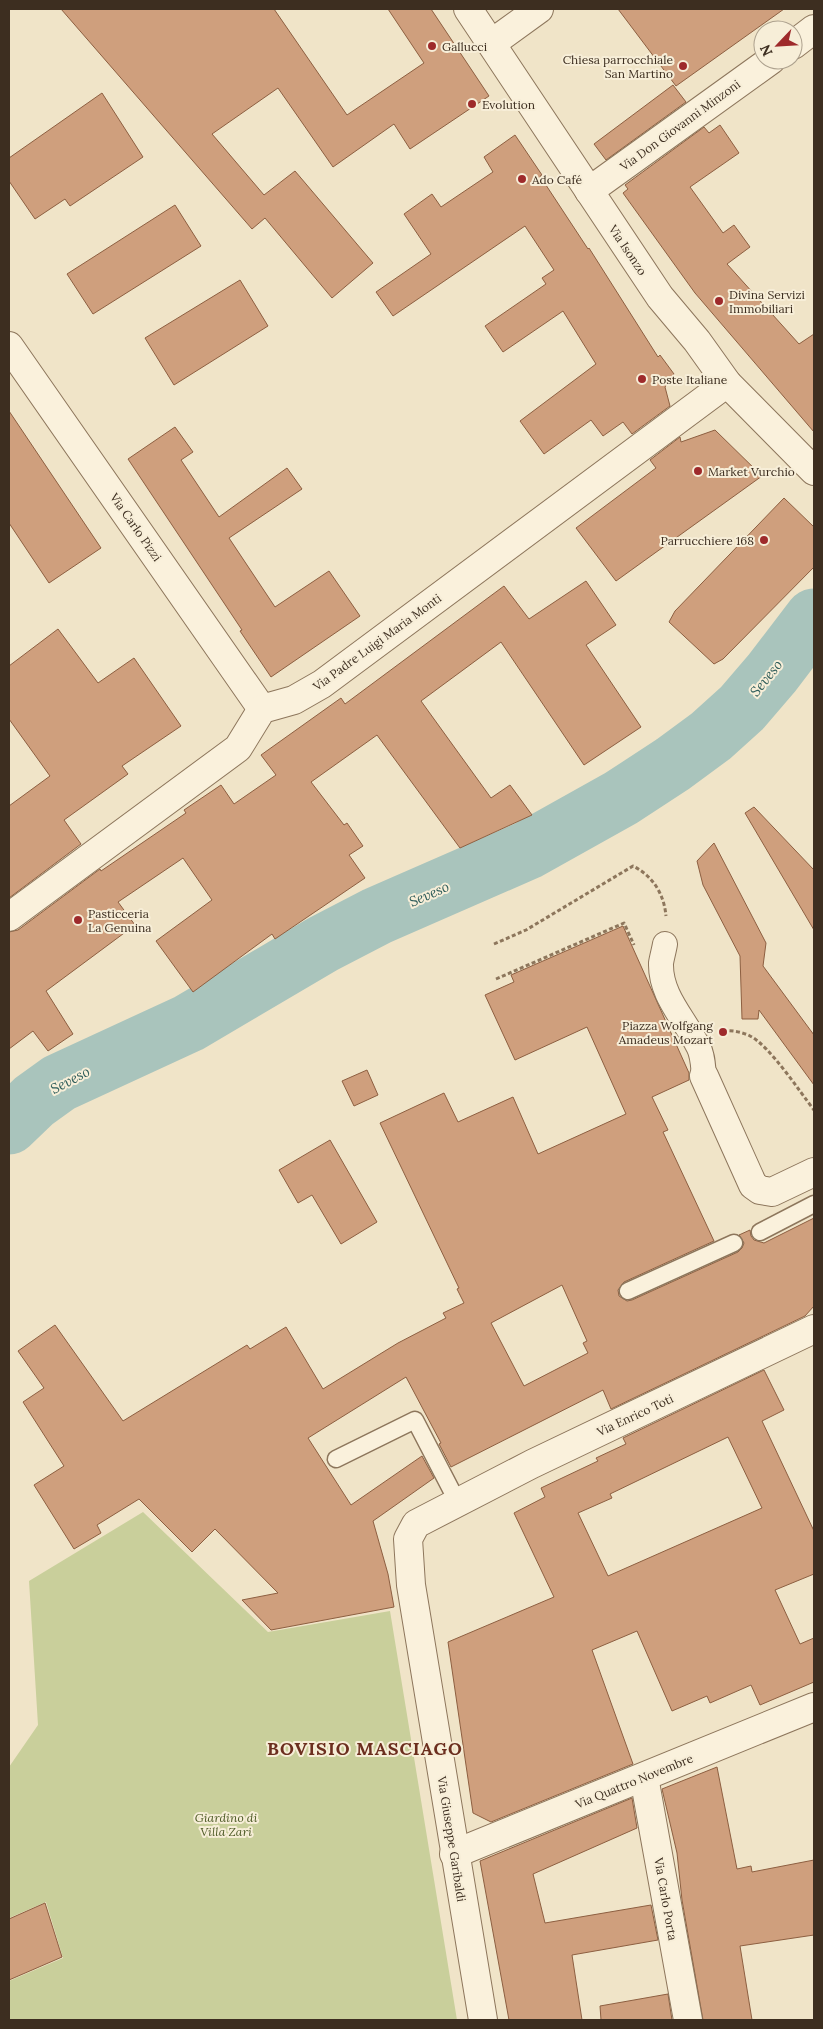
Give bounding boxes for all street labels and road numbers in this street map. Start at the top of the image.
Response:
street label: Via Don Giovanni Minzoni [616,76,743,174]
street label: Via Isonzo [605,221,650,278]
street label: Via Carlo Pizzi [106,489,165,564]
street label: Via Padre Luigi Maria Monti [309,590,444,694]
street label: Via Enrico Toti [594,1391,675,1440]
street label: Via Quattro Novembre [572,1750,696,1812]
street label: Via Giuseppe Garibaldi [435,1774,469,1903]
street label: Via Carlo Porta [651,1855,681,1942]

